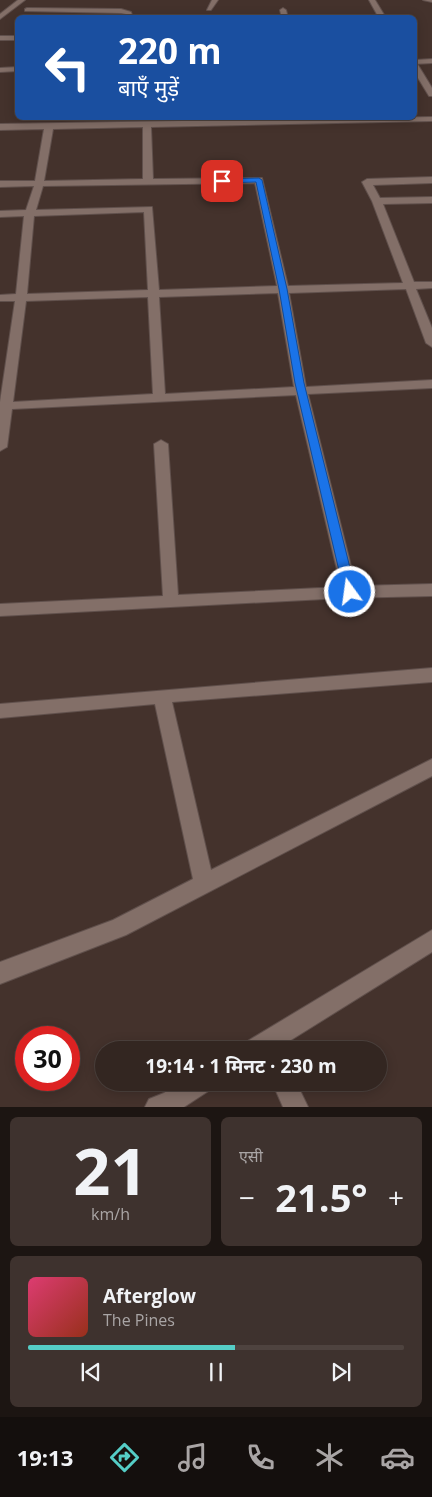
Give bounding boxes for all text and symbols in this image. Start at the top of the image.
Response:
text: 220 m [118,27,222,74]
icon: left [35,35,100,100]
text: बाएँ मुड़ें [118,72,179,102]
pin [201,160,243,202]
icon: arrive [208,167,236,195]
position arrow [323,565,375,617]
speed limit sign: 30 [15,1026,80,1091]
text: 19:14 · 1 मिनट · 230 m [145,1053,337,1079]
text: 21 [73,1126,148,1214]
text: एसी [239,1145,263,1167]
text: 21.5° [275,1171,368,1223]
text: − [239,1178,255,1216]
text: + [388,1178,404,1216]
text: km/h [91,1203,130,1225]
text: Afterglow [103,1283,196,1309]
text: The Pines [103,1309,175,1331]
icon: previous [77,1358,105,1386]
icon: pause [202,1358,230,1386]
icon: next [327,1358,355,1386]
icon: directions [107,1440,142,1475]
icon: music [175,1440,210,1475]
icon: phone [243,1440,278,1475]
icon: climate [312,1440,347,1475]
icon: car [380,1440,415,1475]
text: 19:13 [17,1442,73,1472]

